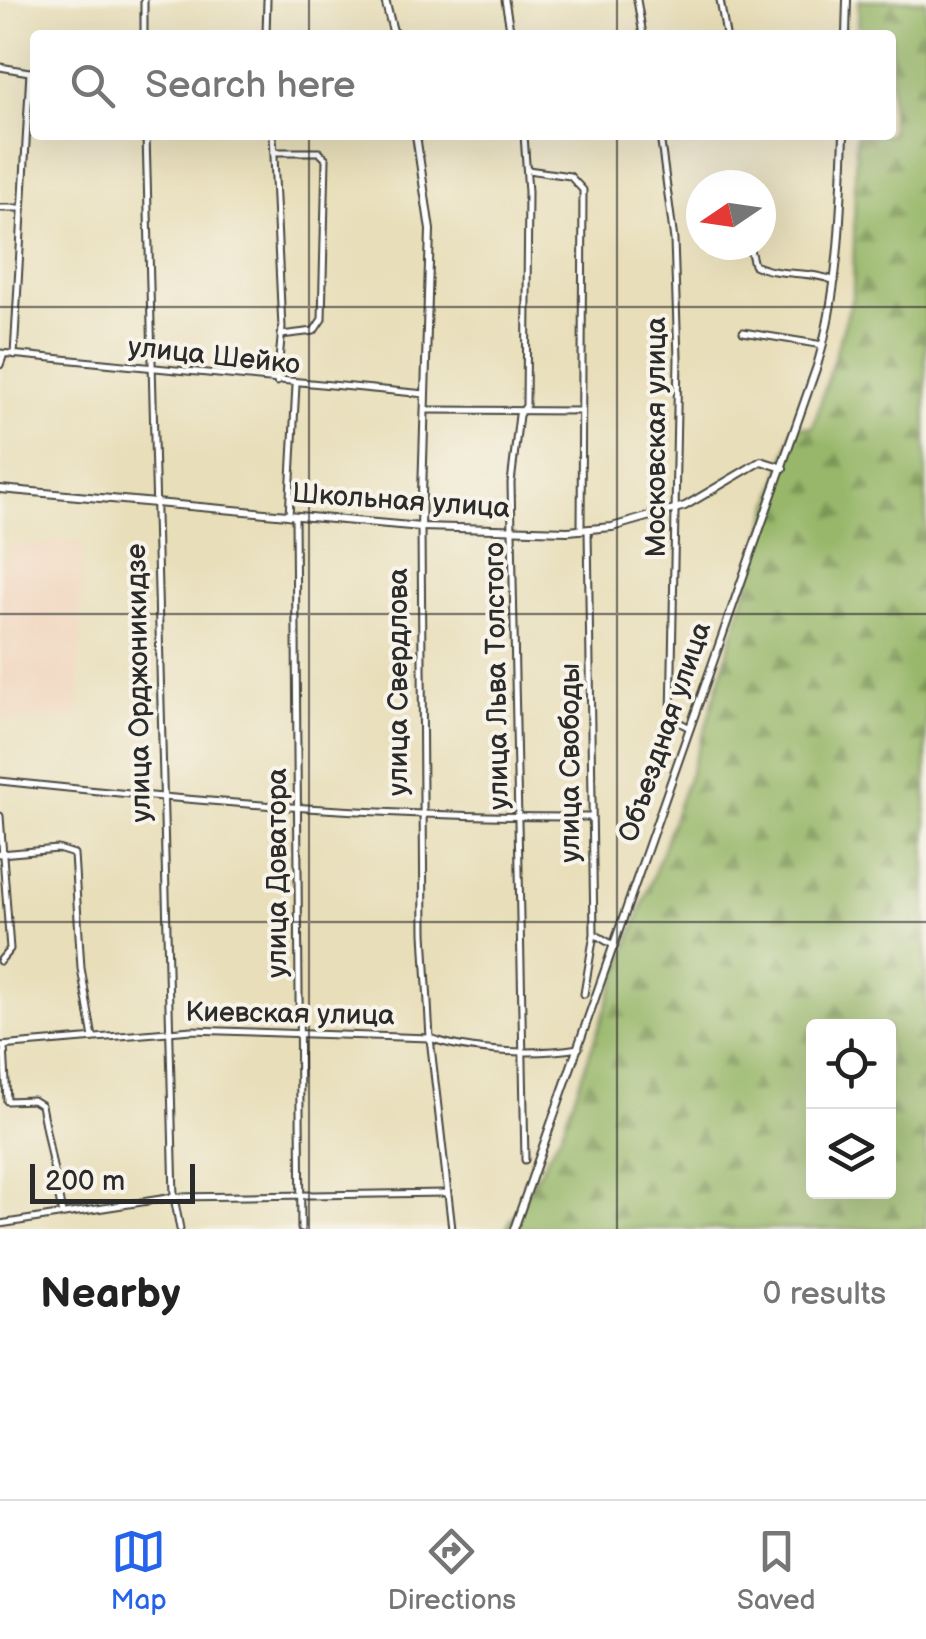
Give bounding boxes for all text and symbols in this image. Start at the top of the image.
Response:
search box [30,30,896,140]
icon: search [65,58,120,113]
text: Search here [145,63,356,108]
north arrow [686,170,776,260]
street label: Московская улица [640,316,673,557]
street label: улица Шейко [126,331,302,381]
street label: Школьная улица [291,477,512,525]
street label: улица Льва Толстого [478,542,516,810]
street label: улица Орджоникидзе [120,543,158,823]
street label: улица Свердлова [382,568,415,796]
street label: Объездная улица [612,617,718,846]
street label: улица Свободы [554,663,587,863]
street label: улица Доватора [261,768,294,978]
street label: Киевская улица [185,996,395,1032]
map controls [806,1019,896,1199]
button: locate [806,1019,896,1109]
button: layers [806,1109,896,1199]
scale bar [30,1159,195,1204]
text: 200 m [45,1165,125,1198]
text: Nearby [40,1269,180,1320]
text: 0 results [763,1275,886,1314]
tab: Map [110,1524,167,1617]
tab: Directions [387,1524,516,1617]
tab: Saved [737,1524,816,1617]

